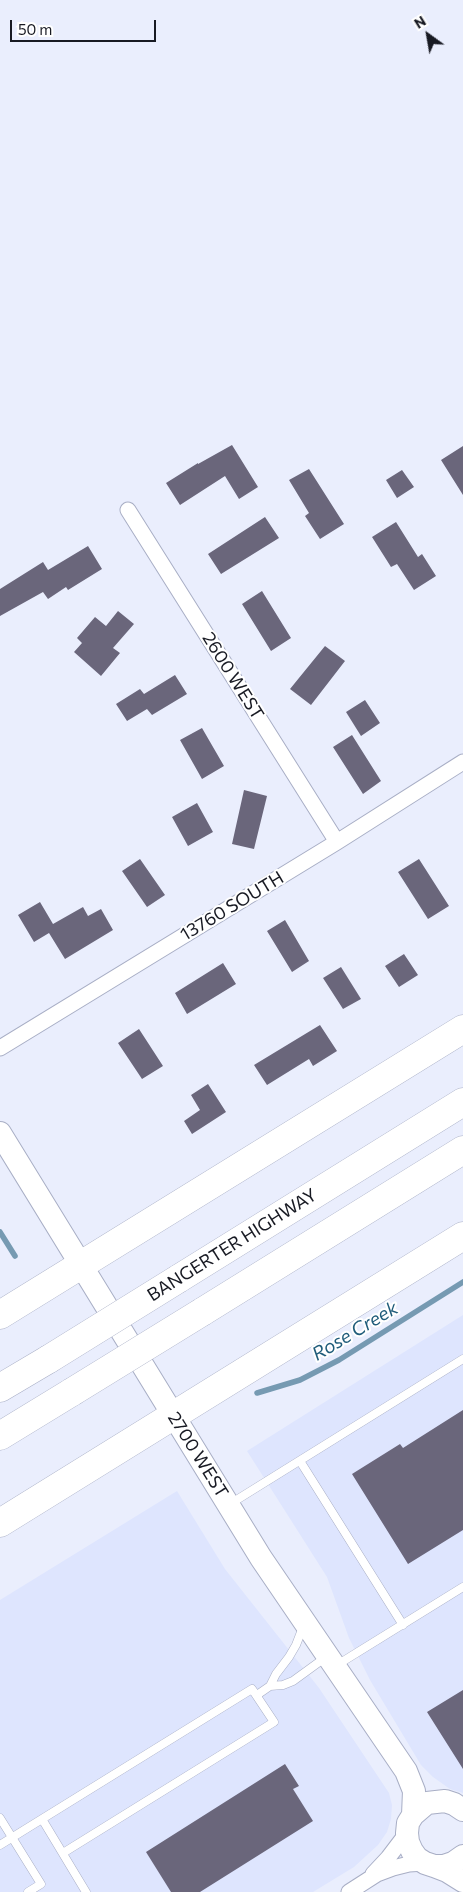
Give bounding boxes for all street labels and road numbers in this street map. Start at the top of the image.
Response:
street label: 2600 WEST [198,628,268,724]
street label: 13760 SOUTH [176,867,288,945]
street label: BANGERTER HIGHWAY [143,1184,321,1306]
street label: 2700 WEST [163,1408,233,1502]

